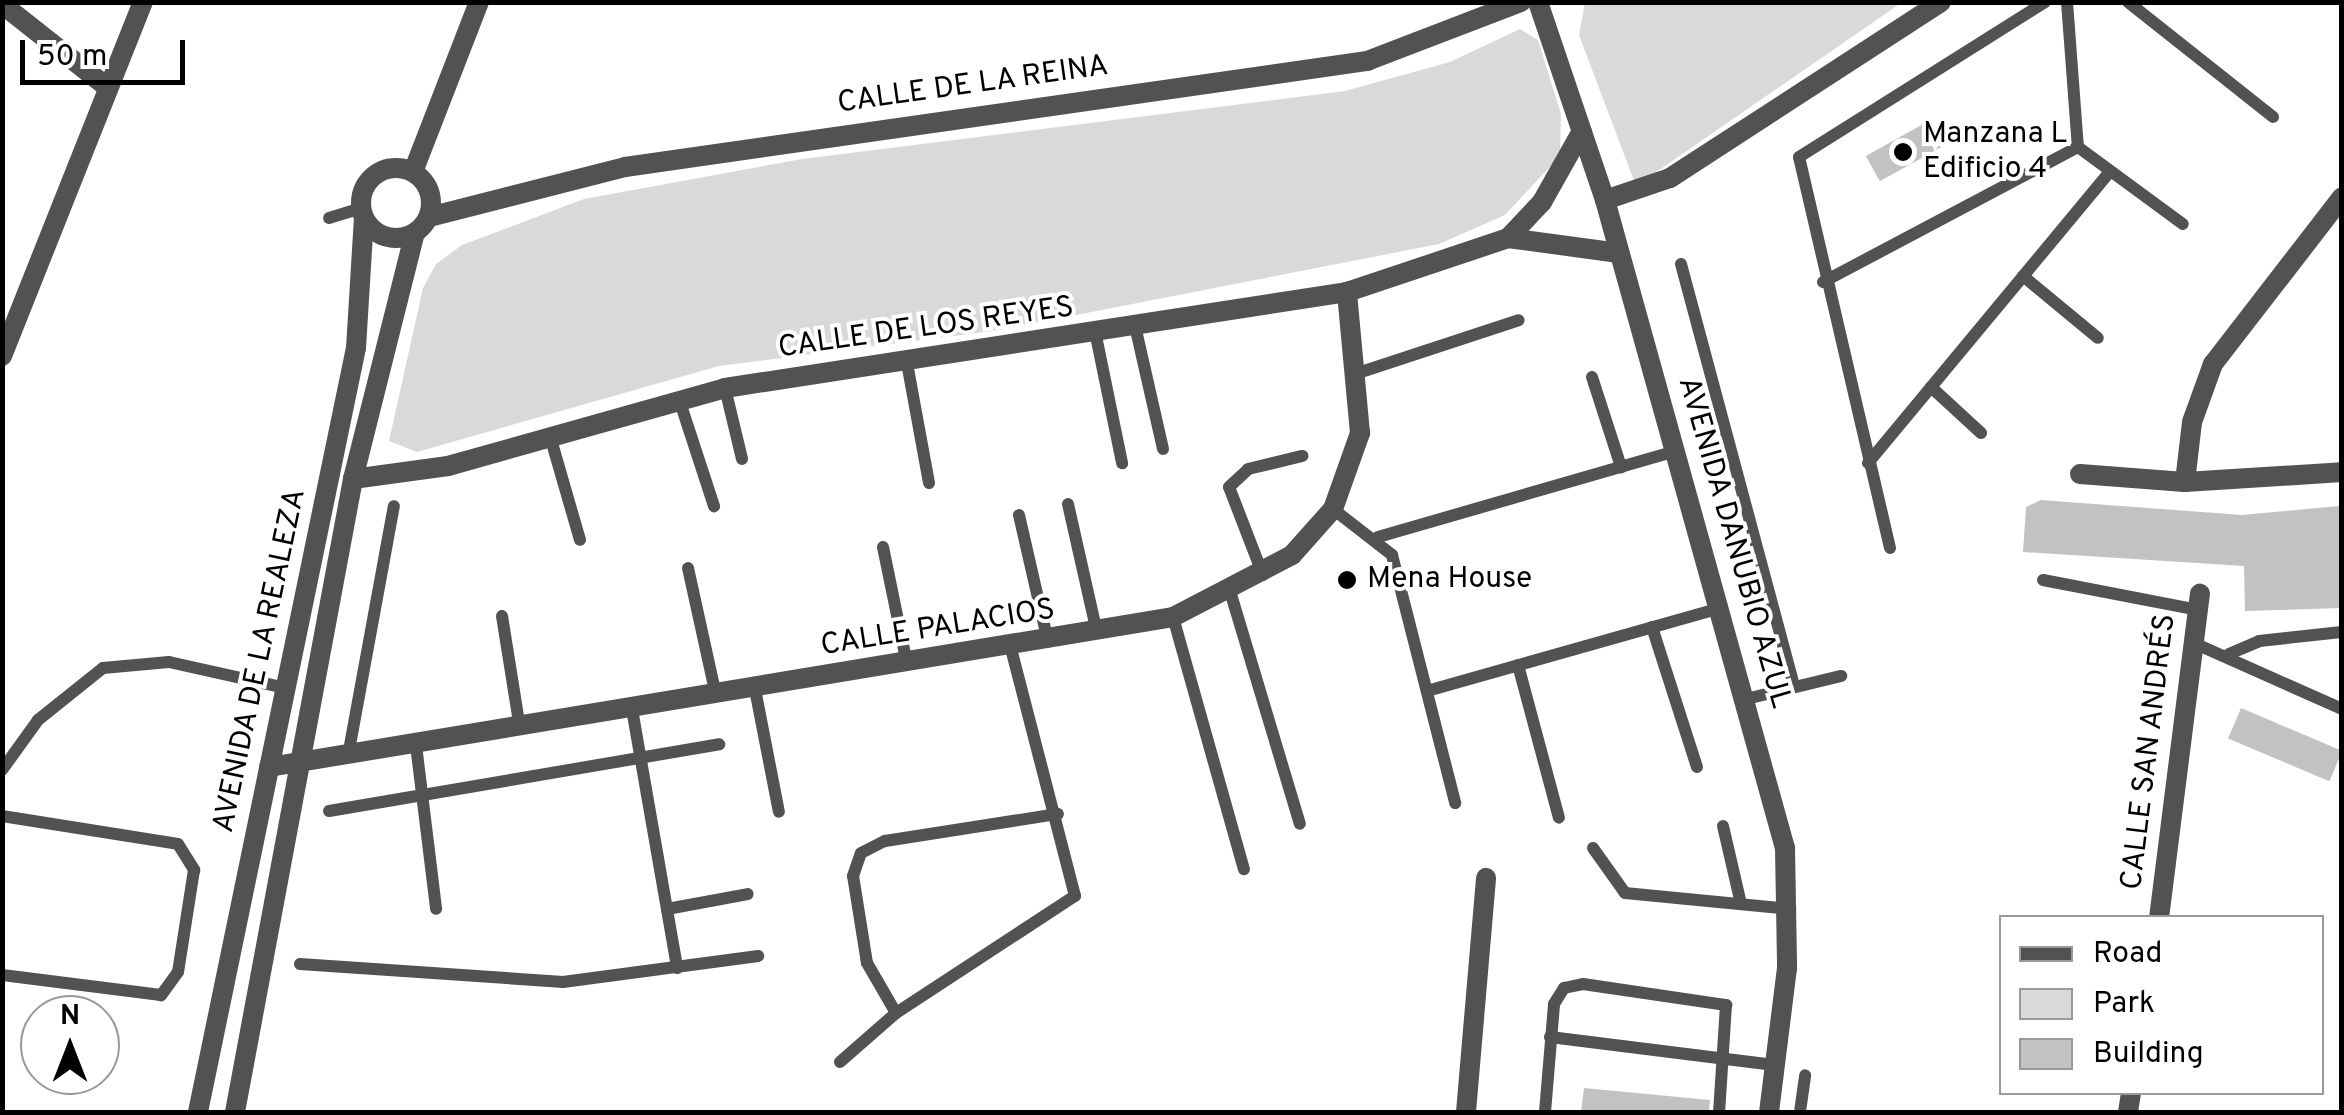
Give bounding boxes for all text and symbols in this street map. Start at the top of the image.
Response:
scale bar [25,20,190,82]
text: 50 m [37,39,107,76]
street label: CALLE DE LA REINA [835,49,1111,123]
place label: Manzana L Edificio 4 [1923,117,2067,188]
marker: Manzana L Edificio 4 [1892,141,1914,163]
street label: CALLE DE LOS REYES [776,290,1076,368]
street label: AVENIDA DANUBIO AZUL [1668,372,1798,714]
street label: AVENIDA DE LA REALEZA [207,485,315,837]
place label: Mena House [1367,562,1532,598]
marker: Mena House [1336,569,1358,591]
street label: CALLE PALACIOS [818,593,1058,665]
street label: CALLE SAN ANDRÉS [2115,611,2185,893]
legend [1999,915,2324,1095]
text: Road [2093,936,2162,973]
text: Park [2093,986,2155,1023]
north arrow [20,995,120,1095]
text: N [60,999,80,1035]
text: Building [2093,1036,2204,1073]

